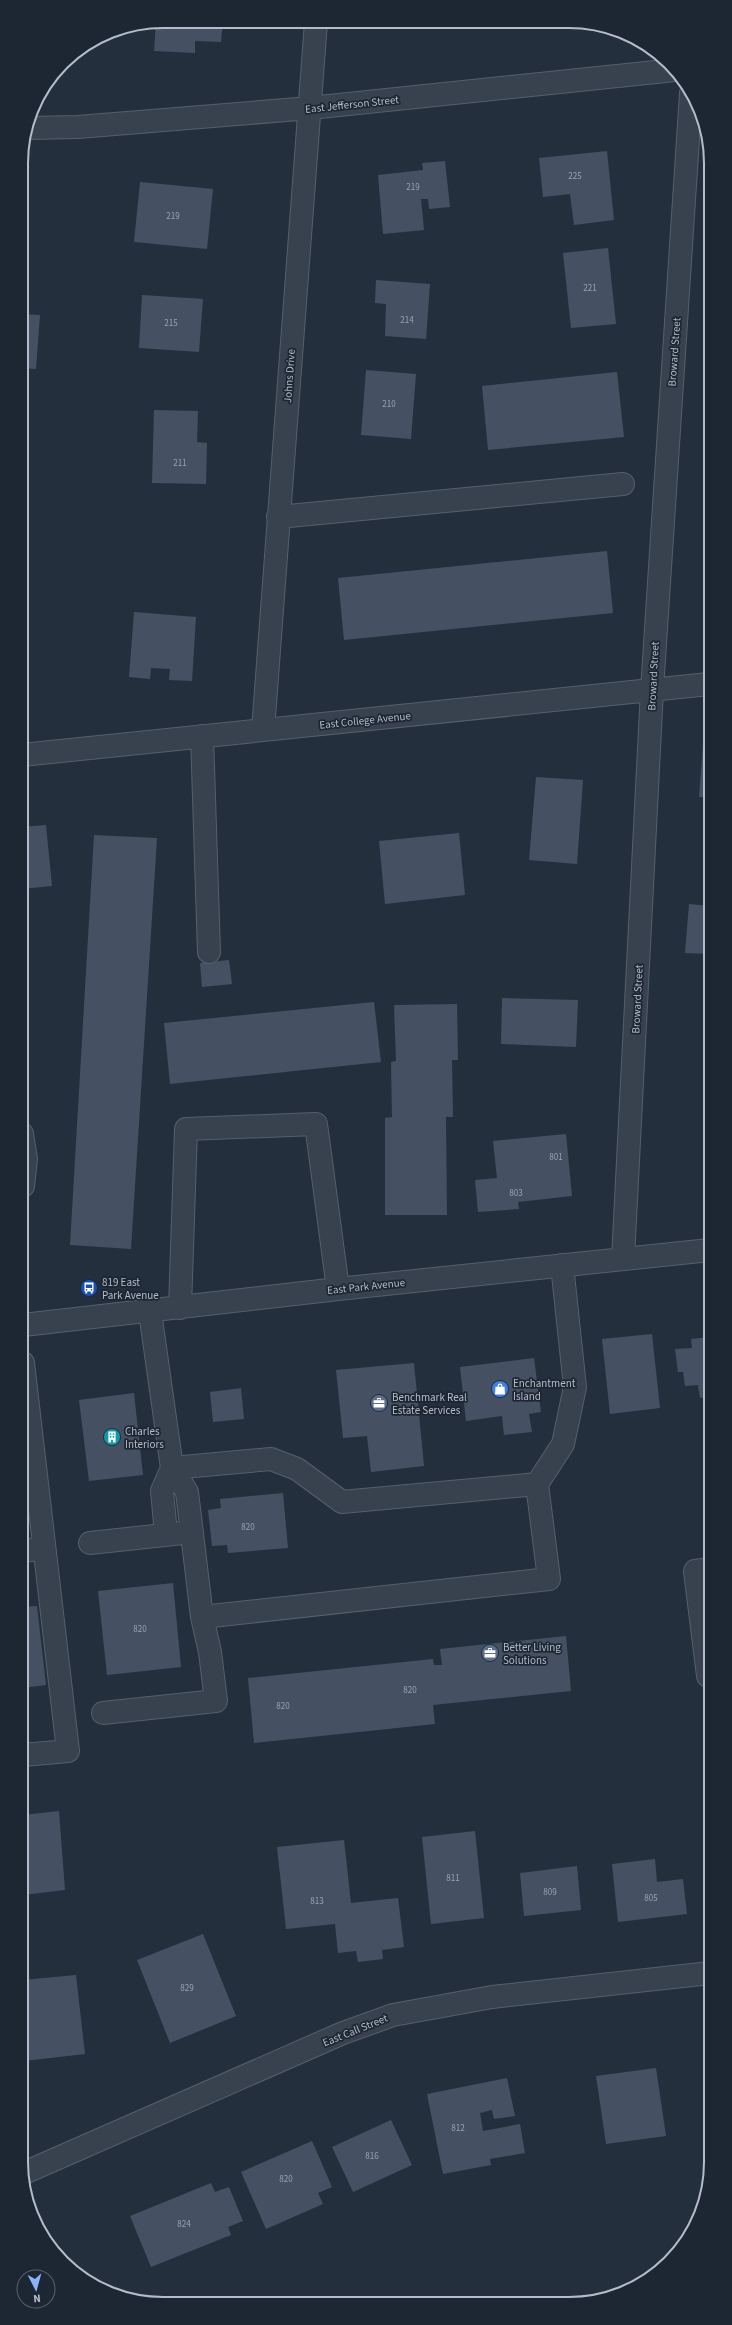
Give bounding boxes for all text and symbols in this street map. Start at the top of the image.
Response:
street label: East Jefferson Street [304,92,400,117]
house number: 225 [568,170,582,183]
house number: 219 [406,181,420,194]
house number: 219 [166,210,180,223]
house number: 221 [583,282,597,295]
house number: 214 [400,314,414,327]
house number: 215 [164,317,178,330]
street label: Broward Street [665,317,684,387]
street label: Johns Drive [280,348,299,403]
house number: 210 [382,398,396,411]
house number: 211 [173,457,187,470]
street label: Broward Street [644,641,663,711]
street label: East College Avenue [319,708,412,733]
street label: Broward Street [628,964,647,1034]
house number: 801 [549,1151,563,1164]
house number: 803 [509,1187,523,1200]
place label: 819 East Park Avenue [102,1275,159,1303]
street label: East Park Avenue [326,1275,406,1298]
bus stop icon: 819 East Park Avenue [79,1278,99,1298]
place label: Enchantment Island [513,1376,576,1404]
shop icon: Enchantment Island [490,1379,510,1399]
place label: Benchmark Real Estate Services [392,1390,467,1418]
office icon: Benchmark Real Estate Services [369,1393,389,1413]
place label: Charles Interiors [125,1424,164,1452]
building icon: Charles Interiors [102,1427,122,1447]
house number: 820 [241,1521,255,1534]
house number: 820 [133,1623,147,1636]
place label: Better Living Solutions [503,1640,561,1668]
office icon: Better Living Solutions [480,1643,500,1663]
house number: 820 [403,1684,417,1697]
house number: 820 [276,1700,290,1713]
house number: 811 [446,1872,460,1885]
house number: 809 [543,1886,557,1899]
house number: 805 [644,1892,658,1905]
house number: 813 [310,1895,324,1908]
house number: 829 [180,1982,194,1995]
street label: East Call Street [320,2011,390,2050]
house number: 812 [451,2122,465,2135]
house number: 816 [365,2150,379,2163]
house number: 820 [279,2173,293,2186]
house number: 824 [177,2218,191,2231]
north arrow [16,2269,56,2309]
text: N [33,2291,41,2306]

